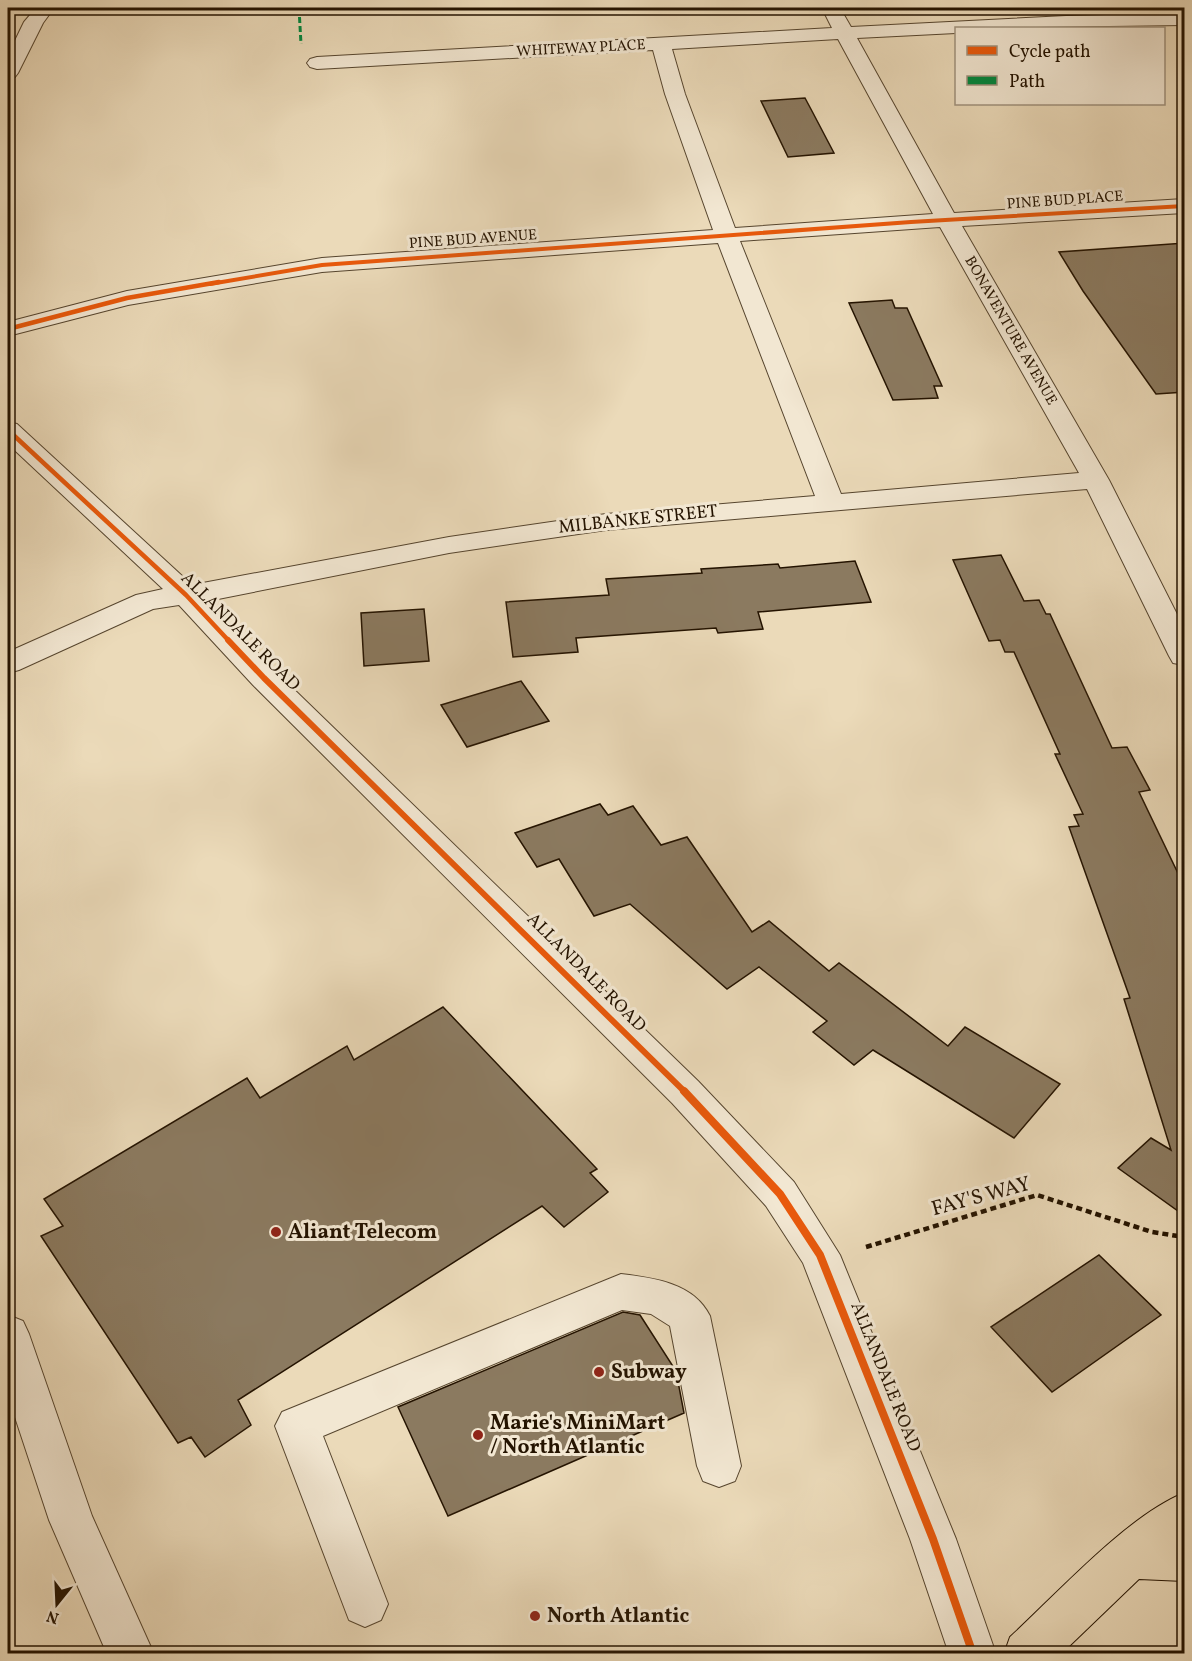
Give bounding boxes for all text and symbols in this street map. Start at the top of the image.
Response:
legend [955,27,1165,105]
street label: WHITEWAY PLACE [516,35,646,63]
text: Cycle path [1009,40,1091,65]
text: Path [1009,70,1045,95]
street label: PINE BUD PLACE [1006,186,1124,216]
street label: PINE BUD AVENUE [408,225,538,255]
street label: BONAVENTURE AVENUE [959,253,1061,409]
street label: MILBANKE STREET [557,499,719,541]
street label: ALLANDALE ROAD [175,567,305,697]
street label: ALLANDALE ROAD [521,908,651,1038]
street label: FAY'S WAY [928,1170,1034,1224]
place label: Aliant Telecom [288,1218,437,1247]
marker: Aliant Telecom [269,1225,283,1239]
street label: ALLANDALE ROAD [843,1298,927,1456]
place label: Subway [611,1358,687,1387]
marker: Subway [592,1365,606,1379]
place label: Marie's MiniMart / North Atlantic [490,1409,665,1462]
marker: Marie's MiniMart / North Atlantic [471,1428,485,1442]
north arrow [27,1574,87,1634]
place label: North Atlantic [547,1602,689,1631]
text: N [44,1604,62,1629]
marker: North Atlantic [528,1609,542,1623]

